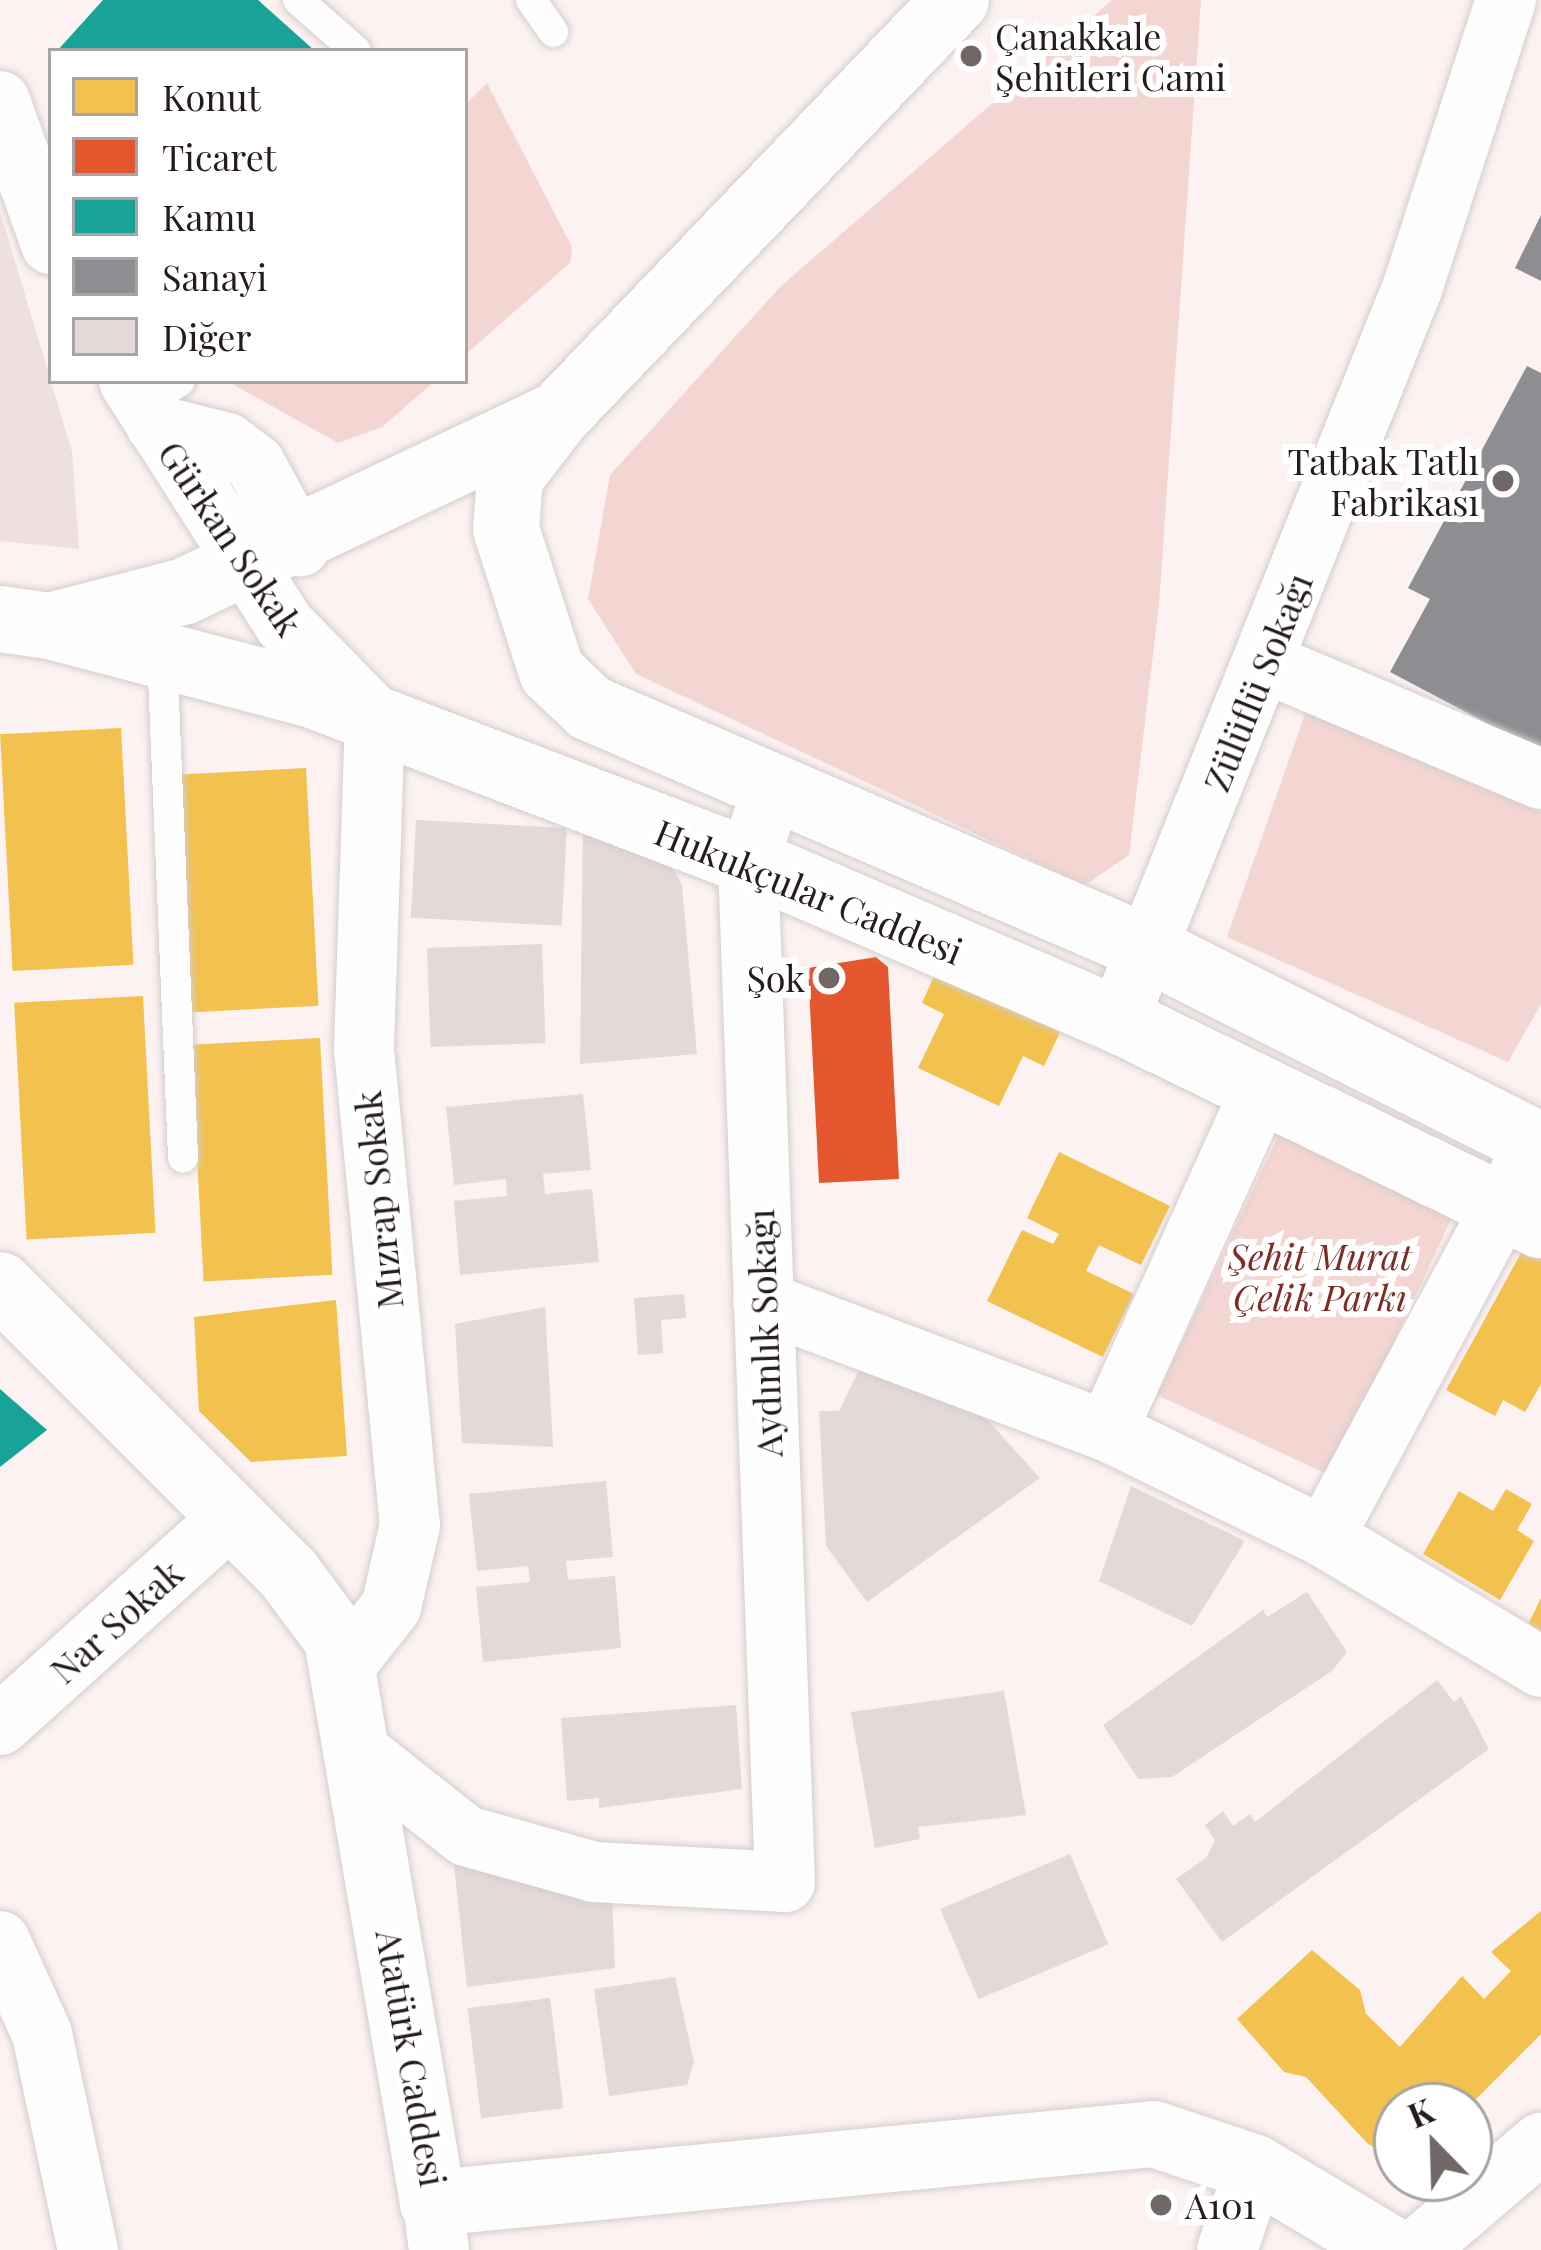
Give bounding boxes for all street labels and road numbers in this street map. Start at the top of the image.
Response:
street label: Gürkan Sokak [150,433,312,643]
street label: Zülüflü Sokağı [1194,567,1320,797]
street label: Hukukçular Caddesi [649,809,969,973]
street label: Mızrap Sokak [345,1089,411,1311]
street label: Aydınlık Sokağı [738,1208,790,1458]
street label: Nar Sokak [41,1550,191,1692]
street label: Atatürk Caddesi [368,1926,456,2190]

